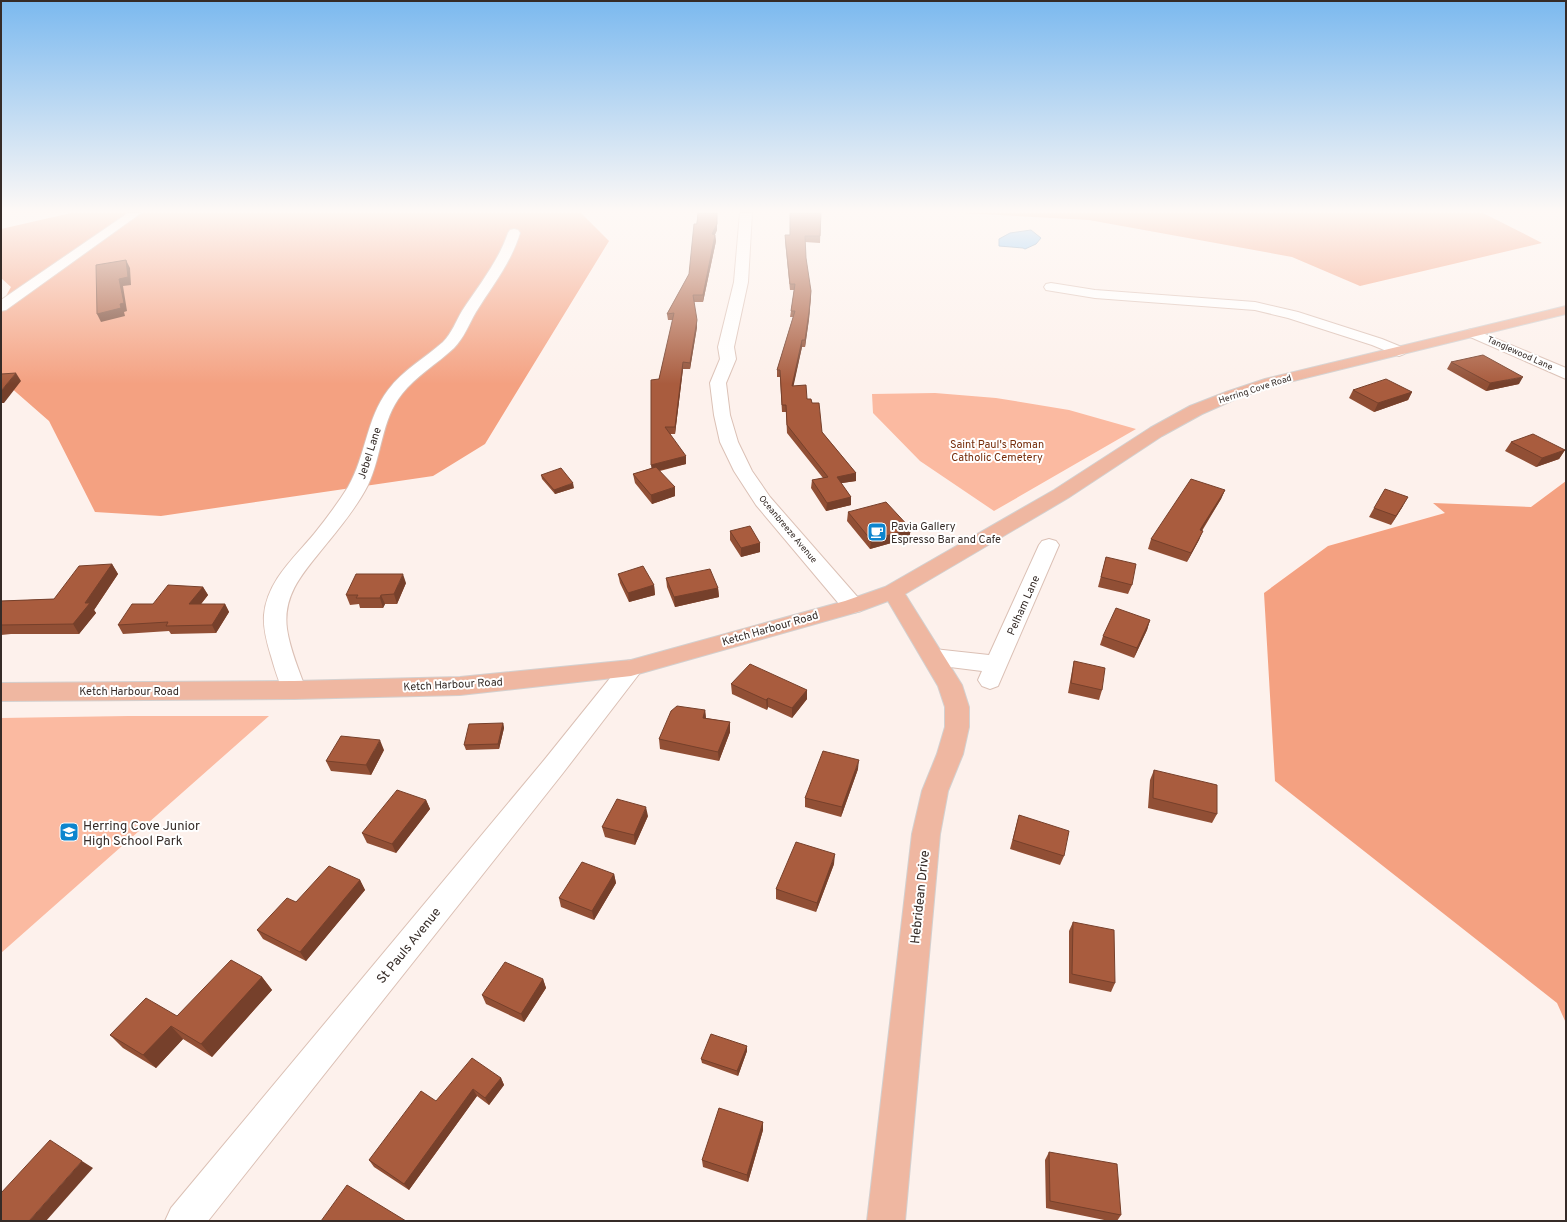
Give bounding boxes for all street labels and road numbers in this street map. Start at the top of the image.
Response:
street label: Tanglewood Lane [1485,334,1554,373]
street label: Herring Cove Road [1217,372,1293,406]
street label: Jebel Lane [355,425,385,481]
street label: Oceanbreeze Avenue [756,493,819,566]
street label: Pelham Lane [1004,573,1043,638]
street label: Ketch Harbour Road [720,608,820,649]
street label: Ketch Harbour Road [403,675,503,695]
street label: Ketch Harbour Road [79,685,179,699]
street label: Hebridean Drive [908,850,934,945]
street label: St Pauls Avenue [374,905,445,988]

